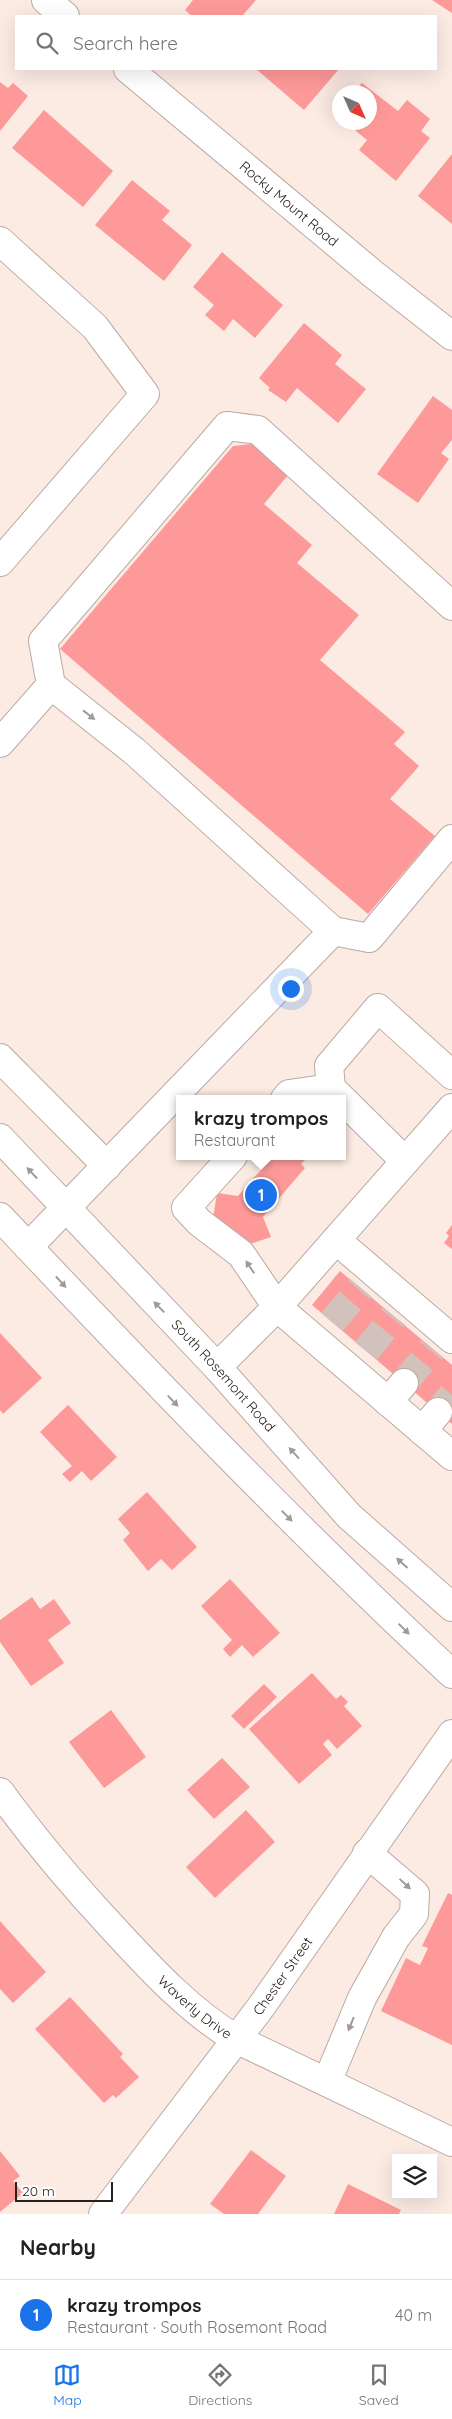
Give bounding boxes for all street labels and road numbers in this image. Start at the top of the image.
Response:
street label: Rocky Mount Road [236,157,342,250]
street label: South Rosemont Road [168,1316,279,1435]
street label: Chester Street [249,1933,316,2019]
street label: Waverly Drive [154,1971,235,2043]

